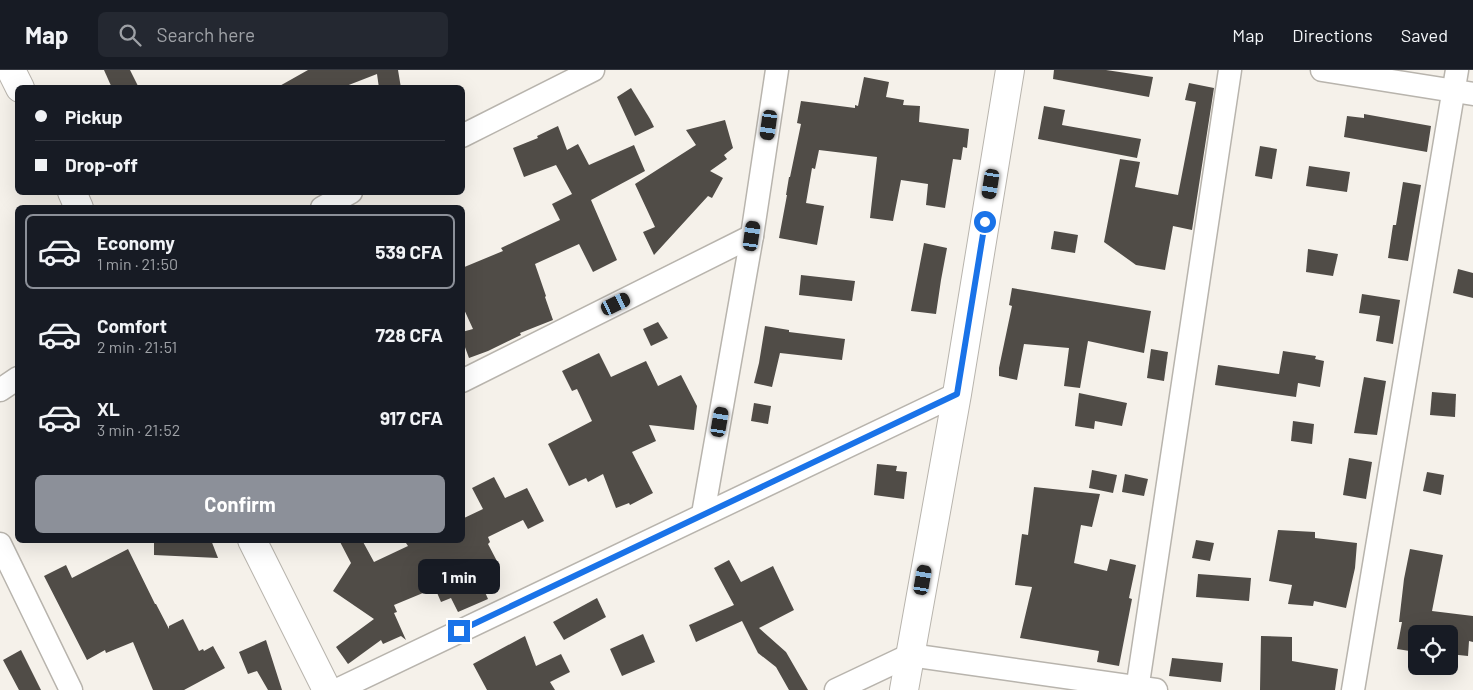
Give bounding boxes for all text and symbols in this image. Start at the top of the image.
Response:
search box [98,12,448,57]
text: Map [25,20,68,49]
icon: search [116,21,144,49]
text: Search here [156,23,255,46]
text: Map [1232,24,1264,46]
text: Directions [1292,24,1373,46]
text: Saved [1401,24,1448,46]
text: Pickup [65,105,123,128]
car [759,109,778,141]
text: Drop-off [65,153,138,176]
car [981,168,1000,200]
route start [974,211,996,233]
car [742,220,761,252]
icon: car [37,229,82,274]
text: Economy [97,231,175,254]
text: 539 CFA [375,240,443,263]
text: 1 min · 21:50 [97,254,178,273]
car [599,291,632,317]
icon: car [37,312,82,357]
text: Comfort [97,314,167,337]
text: 728 CFA [375,323,443,346]
text: 2 min · 21:51 [97,337,177,356]
icon: car [37,395,82,440]
text: XL [97,397,120,420]
text: 917 CFA [380,406,443,429]
car [710,406,729,438]
text: 3 min · 21:52 [97,420,180,439]
button: Confirm [35,475,445,533]
callout: 1 min [418,558,500,594]
car [913,564,932,596]
text: 1 min [441,567,477,586]
route end [448,620,470,642]
map controls [1408,625,1458,675]
button: locate [1408,625,1458,675]

